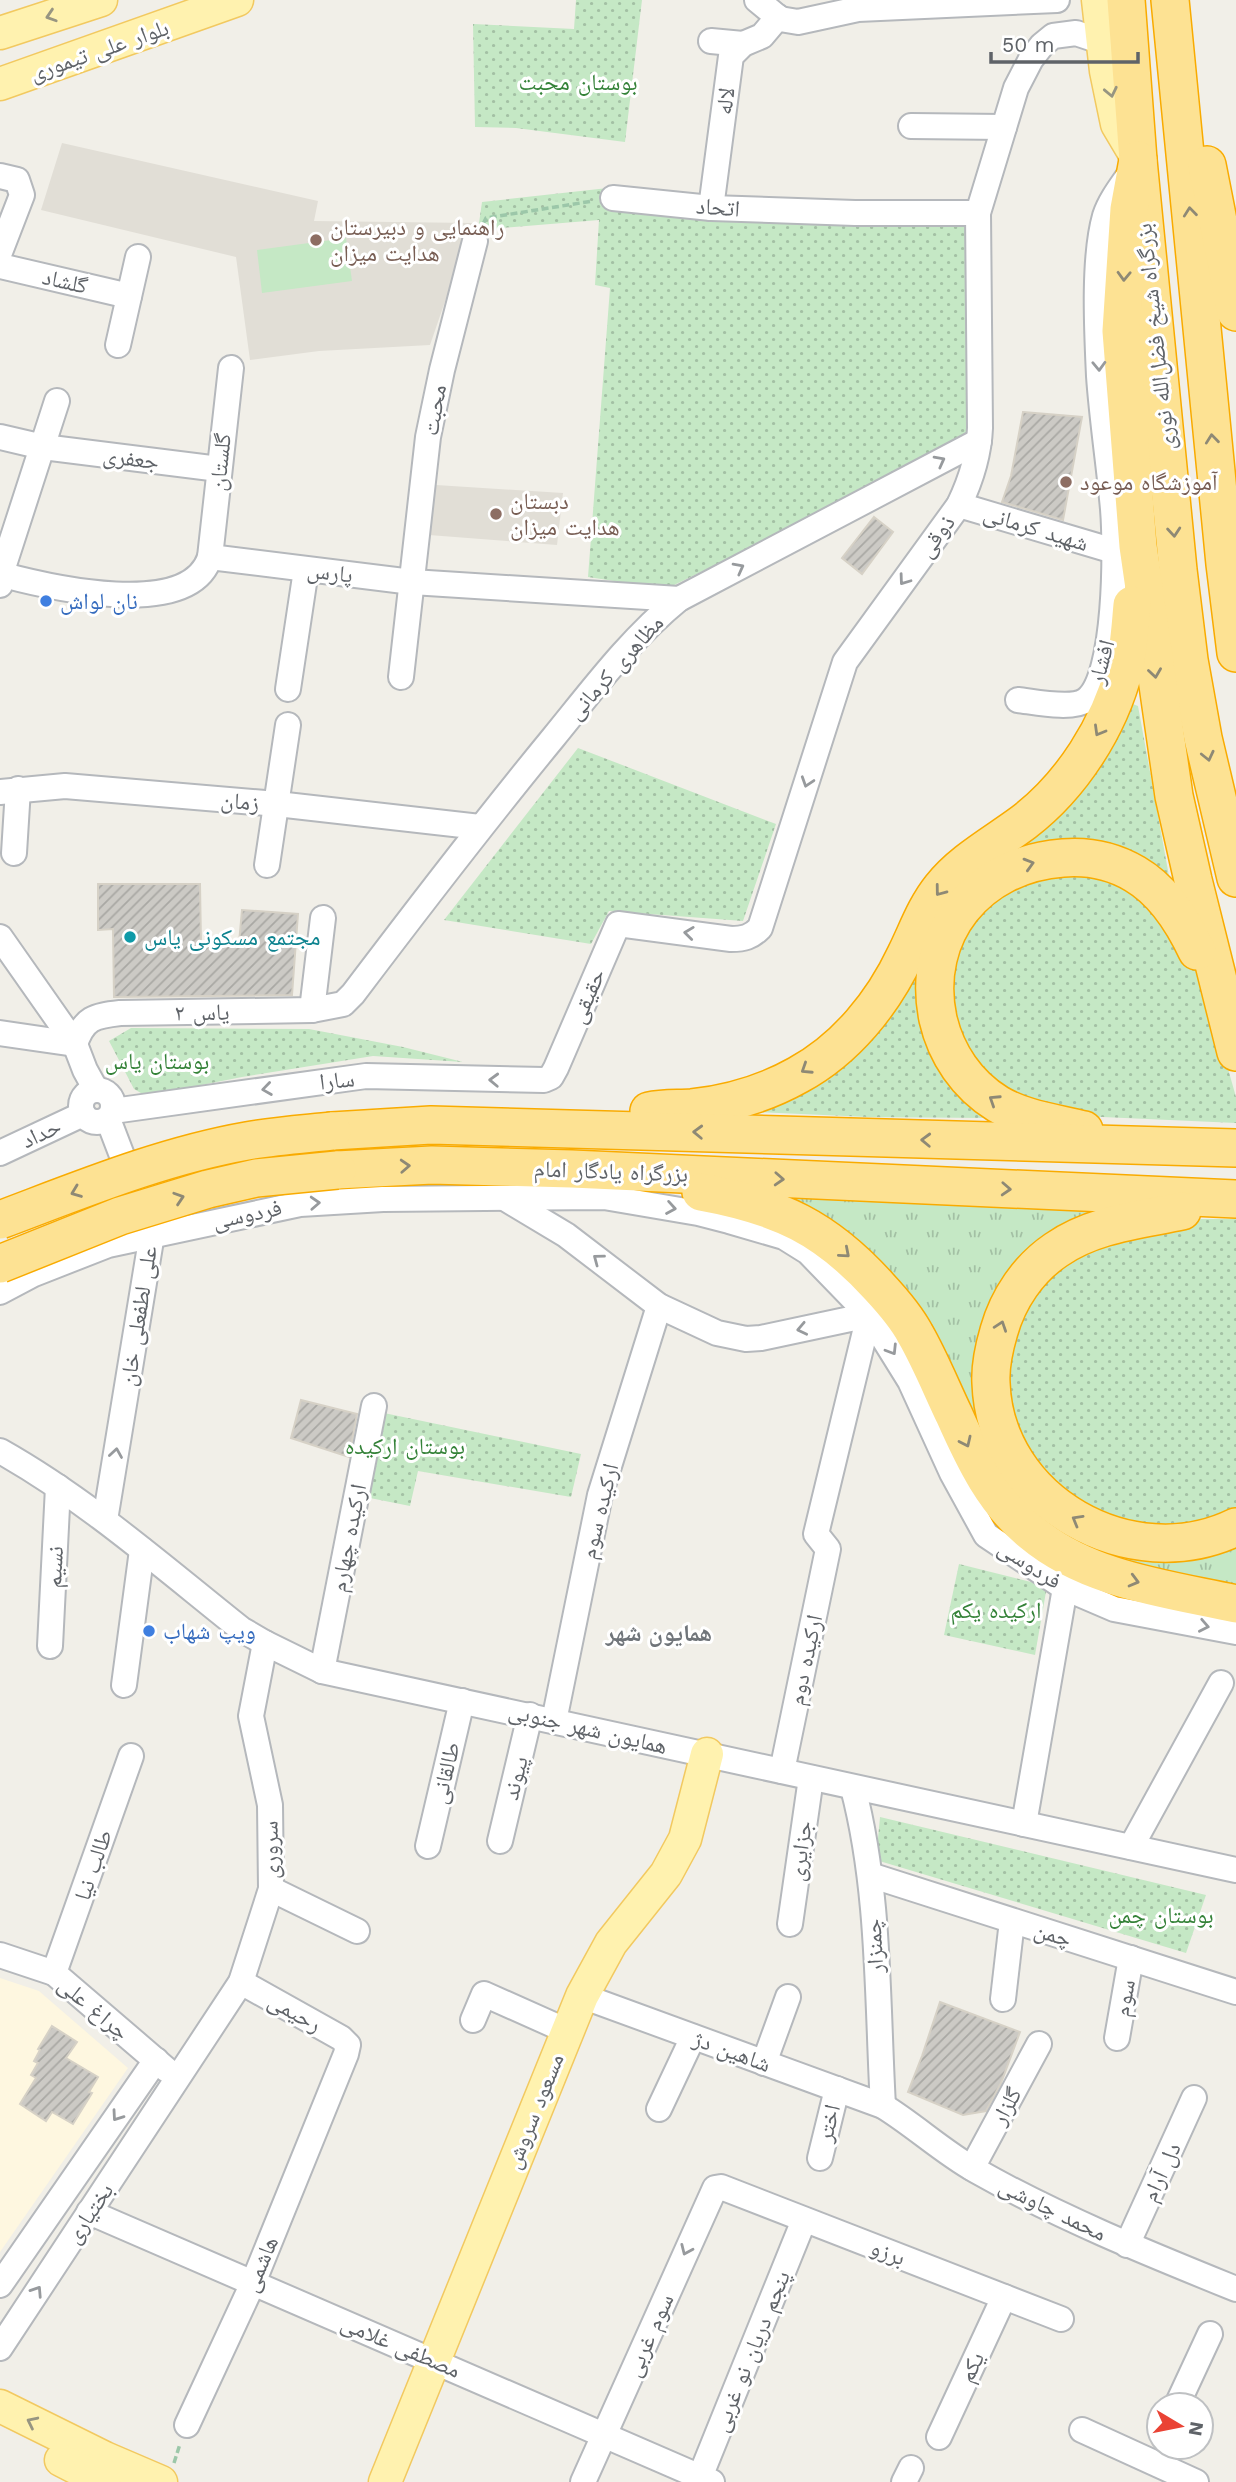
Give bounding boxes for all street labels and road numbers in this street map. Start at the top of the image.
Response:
street label: بلوار علی تیموری [26,14,172,87]
street label: لاله [710,86,741,116]
street label: اتحاد [695,192,741,223]
street label: بزرگراه شیخ فضل‌الله نوری [1130,222,1182,452]
street label: گلشاد [40,263,91,300]
street label: محبت [417,382,452,438]
street label: گلستان [204,431,237,492]
street label: جعفری [101,442,161,475]
street label: شهید کرمانی [980,500,1092,557]
street label: ذوقی [912,510,961,563]
street label: پارس [305,556,354,589]
street label: مظاهری کرمانی [561,610,669,725]
street label: افشار [1082,637,1120,688]
street label: زمان [220,786,260,817]
street label: حقیقی [564,965,611,1027]
street label: یاس ۲ [174,999,230,1026]
street label: سارا [318,1065,356,1096]
street label: حداد [17,1113,65,1154]
street label: بزرگراه یادگار امام [533,1155,689,1190]
street label: فردوسی [210,1194,284,1235]
street label: علی لطفعلی خان [114,1244,163,1388]
street label: ارکیده سوم [575,1461,626,1562]
street label: ارکیده چهارم [325,1482,374,1595]
street label: فردوسی [993,1534,1067,1595]
street label: نسیم [40,1545,71,1589]
street label: ارکیده دوم [783,1612,830,1708]
street label: همایون‌ شهر جنوبی [506,1697,670,1760]
street label: طالقانی [425,1740,466,1807]
street label: پیوند [497,1753,534,1803]
street label: جزایری [783,1819,818,1883]
street label: سروری [256,1821,285,1879]
street label: طالب‌ نیا [69,1826,118,1904]
street label: چمن [1031,1916,1075,1953]
street label: چمنزار [860,1918,889,1975]
street label: چراغ‌ علی [52,1971,135,2047]
street label: سوم [1108,1977,1143,2019]
street label: رحیمی [263,1987,326,2038]
street label: شاهین دژ [688,2025,774,2078]
street label: مسعود سروش [499,2050,570,2173]
street label: گلزار [985,2082,1028,2131]
street label: اختر [811,2102,846,2146]
street label: دل‌ آرام [1136,2138,1189,2207]
street label: محمد چاوشی [995,2172,1111,2247]
street label: بختیاری [59,2178,119,2249]
street label: هاشمی [237,2232,284,2296]
street label: برزو [867,2234,909,2271]
street label: پنجم دریان‌ نو غربی [707,2267,798,2436]
street label: سوم غربی [619,2290,682,2382]
street label: مصطفی غلامی [337,2309,465,2384]
street label: یکم [953,2348,992,2388]

